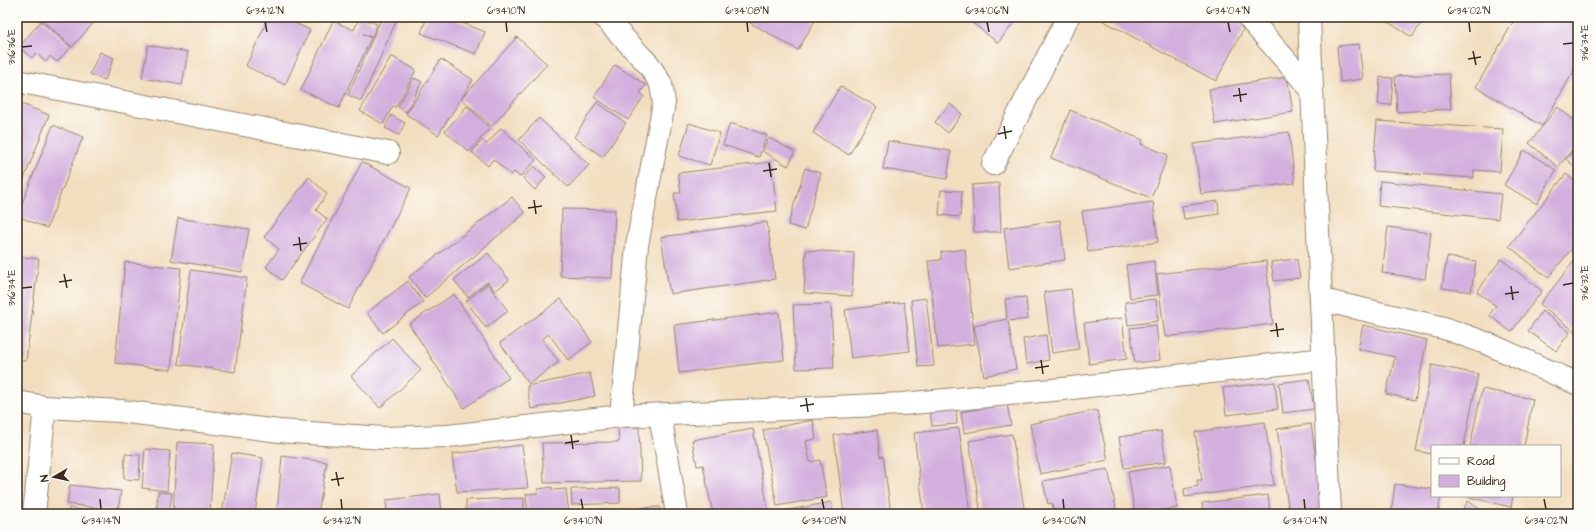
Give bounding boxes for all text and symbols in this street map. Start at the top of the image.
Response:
text: 6°34'12"N [246,4,284,18]
text: 6°34'10"N [487,4,525,18]
text: 6°34'08"N [725,4,769,18]
text: 6°34'06"N [965,4,1009,18]
text: 6°34'04"N [1206,4,1250,18]
text: 6°34'02"N [1448,4,1490,18]
text: 3°16'34"E [1578,25,1592,61]
text: 3°16'36"E [5,29,19,65]
text: 3°16'32"E [1578,265,1592,301]
text: 3°16'34"E [5,270,19,306]
legend [1431,445,1561,497]
text: Road [1467,453,1495,470]
north arrow [34,457,74,497]
text: Building [1467,473,1505,491]
text: N [37,474,53,483]
text: 6°34'14"N [82,514,120,528]
text: 6°34'12"N [323,514,361,528]
text: 6°34'10"N [564,514,602,528]
text: 6°34'08"N [802,514,846,528]
text: 6°34'06"N [1042,514,1086,528]
text: 6°34'04"N [1283,514,1327,528]
text: 6°34'02"N [1525,514,1567,528]

